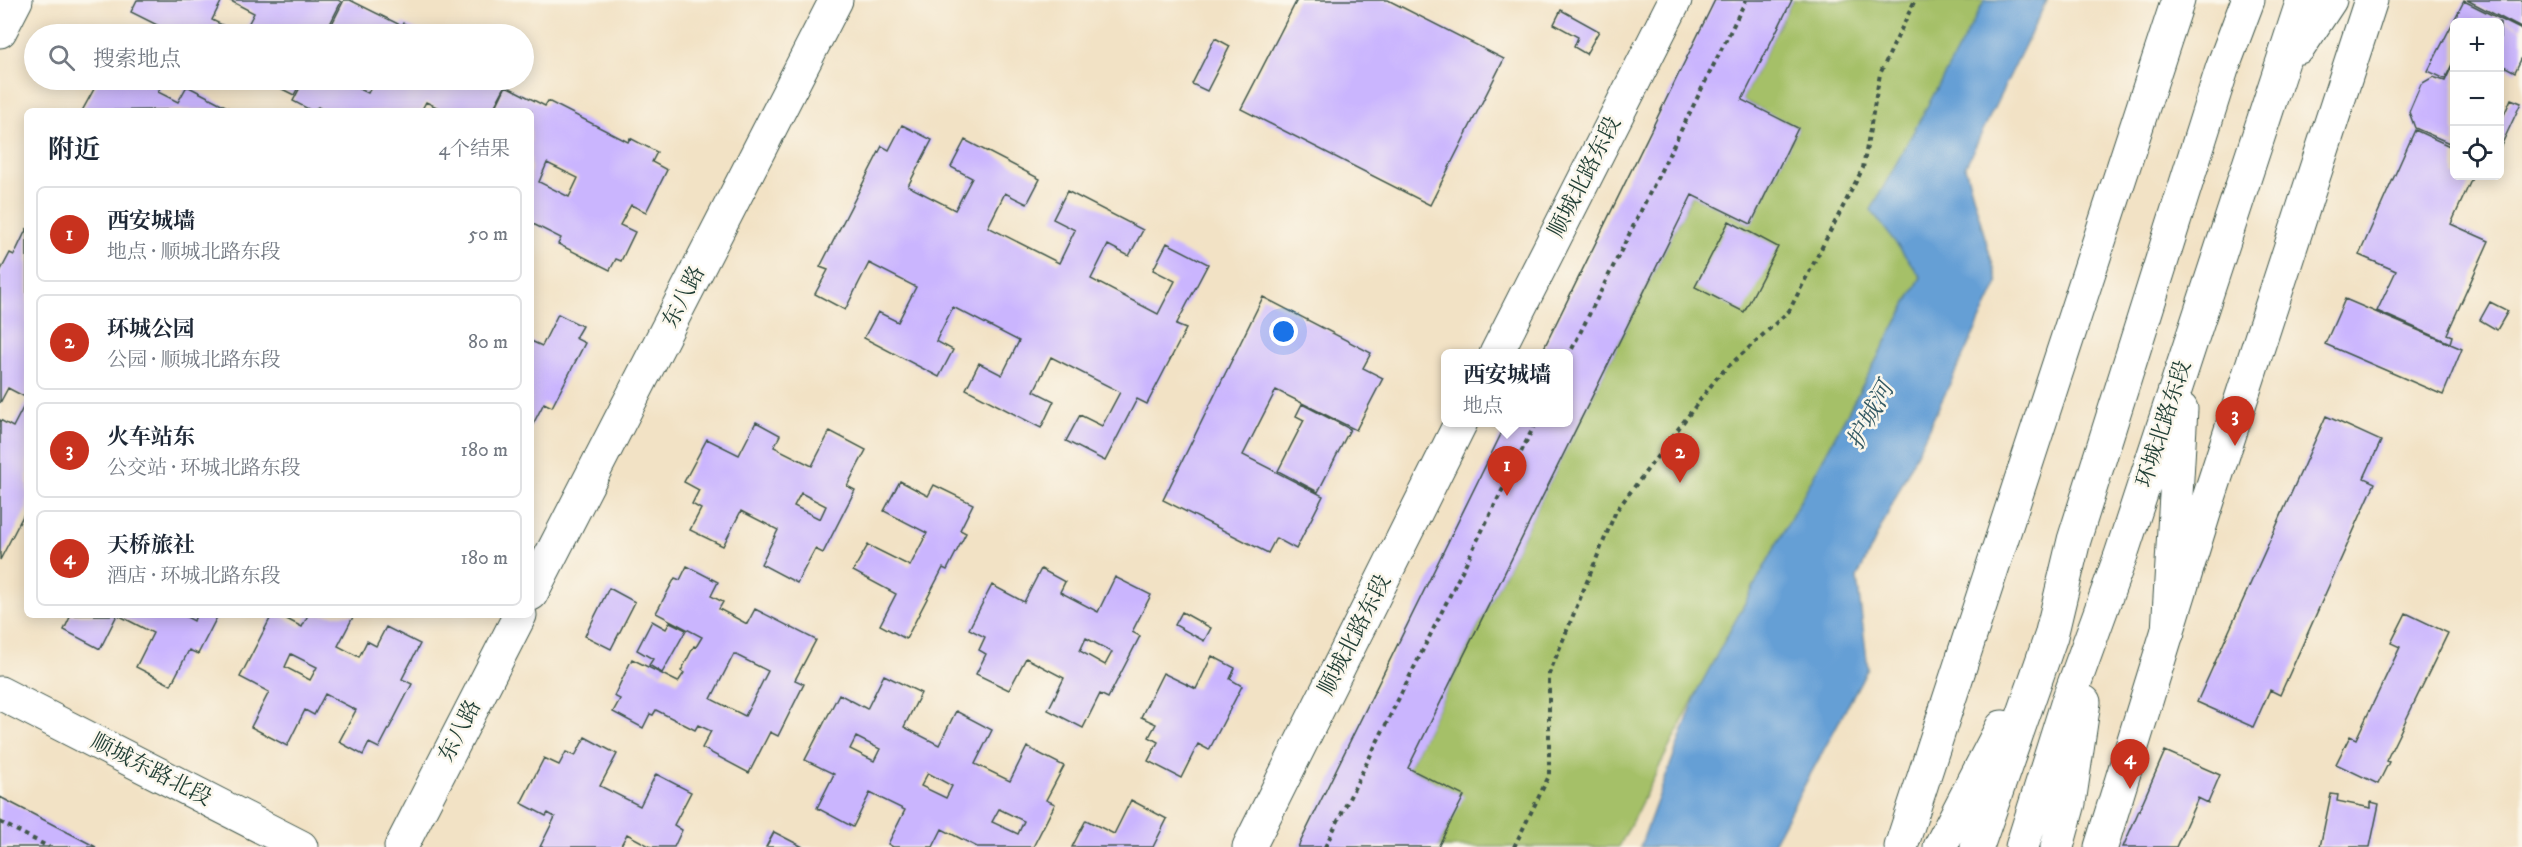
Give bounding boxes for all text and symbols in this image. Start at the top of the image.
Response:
map controls [2450,18,2504,180]
button: + [2450,18,2504,72]
search box [24,24,534,90]
icon: search [45,41,78,74]
text: 搜索地点 [93,46,181,73]
button: − [2450,72,2504,126]
street label: 顺城北路东段 [1543,112,1627,242]
button: locate [2450,126,2504,180]
text: 附近 [48,134,100,167]
text: 4个结果 [438,137,510,162]
text: 西安城墙 [107,208,195,235]
text: 1 [66,222,73,247]
text: 50 m [468,222,508,247]
text: 地点 · 顺城北路东段 [107,240,280,265]
street label: 东八路 [657,261,711,333]
text: 环城公园 [107,316,195,343]
your location [1269,317,1298,346]
text: 2 [65,330,74,355]
text: 80 m [468,330,508,355]
text: 公园 · 顺城北路东段 [107,348,280,373]
popup [1441,349,1573,427]
street label: 环城北路东段 [2131,357,2197,491]
text: 西安城墙 [1463,362,1551,389]
water label: 护城河 [1841,374,1903,455]
text: 地点 [1463,394,1503,419]
pin: 3 [2216,396,2254,446]
text: 火车站东 [107,424,195,451]
pin: 2 [1660,434,1700,483]
text: 3 [66,438,73,463]
text: 180 m [461,438,508,463]
pin: 1 [1488,446,1526,496]
text: 公交站 · 环城北路东段 [107,456,300,481]
text: 天桥旅社 [107,532,195,559]
text: 4 [64,546,75,571]
text: 180 m [461,546,508,571]
text: 酒店 · 环城北路东段 [107,564,280,589]
street label: 顺城北路东段 [1313,570,1397,700]
street label: 东八路 [433,695,487,767]
street label: 顺城东路北段 [86,728,216,812]
pin: 4 [2110,740,2150,789]

